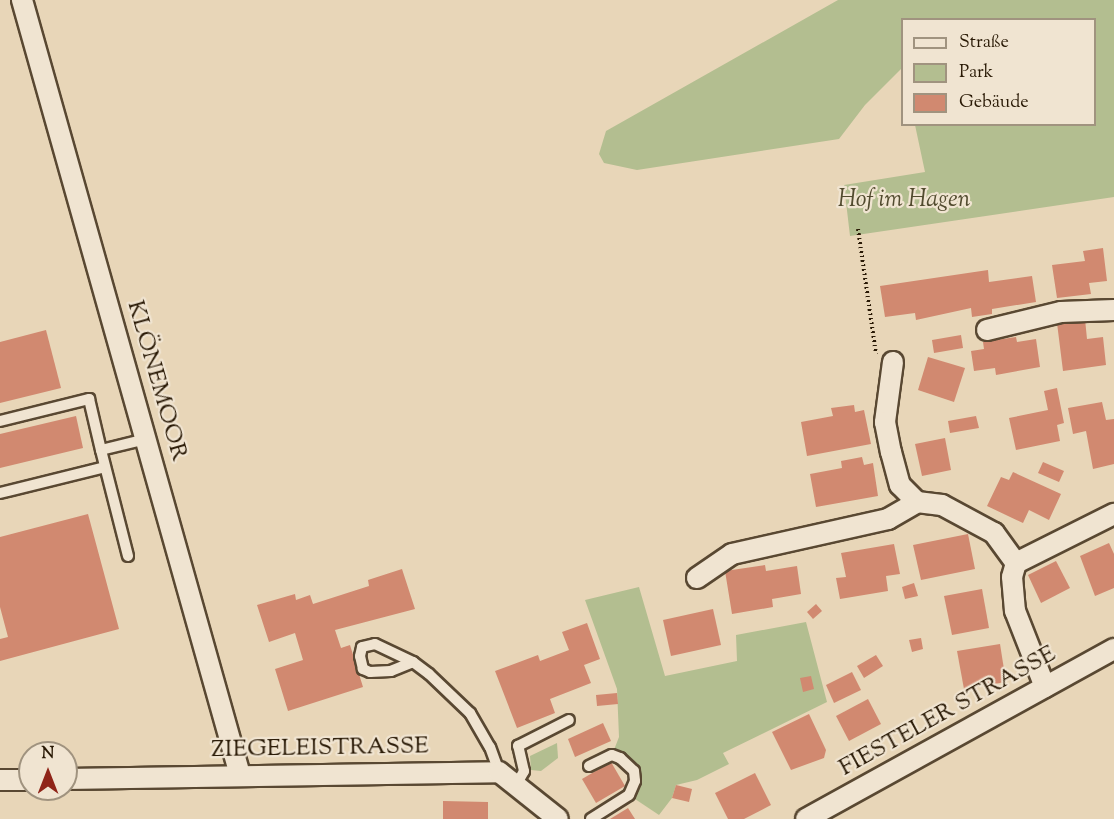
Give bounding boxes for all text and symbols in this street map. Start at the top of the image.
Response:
legend [901,18,1096,126]
text: Straße [959,30,1009,56]
text: Park [959,60,993,86]
text: Gebäude [959,90,1029,116]
park label: Hof im Hagen [838,187,970,215]
street label: KLÖNEMOOR [119,297,193,465]
street label: FIESTELER STRASSE [835,640,1061,784]
street label: ZIEGELEISTRASSE [211,733,429,765]
north arrow [18,741,78,801]
text: N [42,743,54,766]

